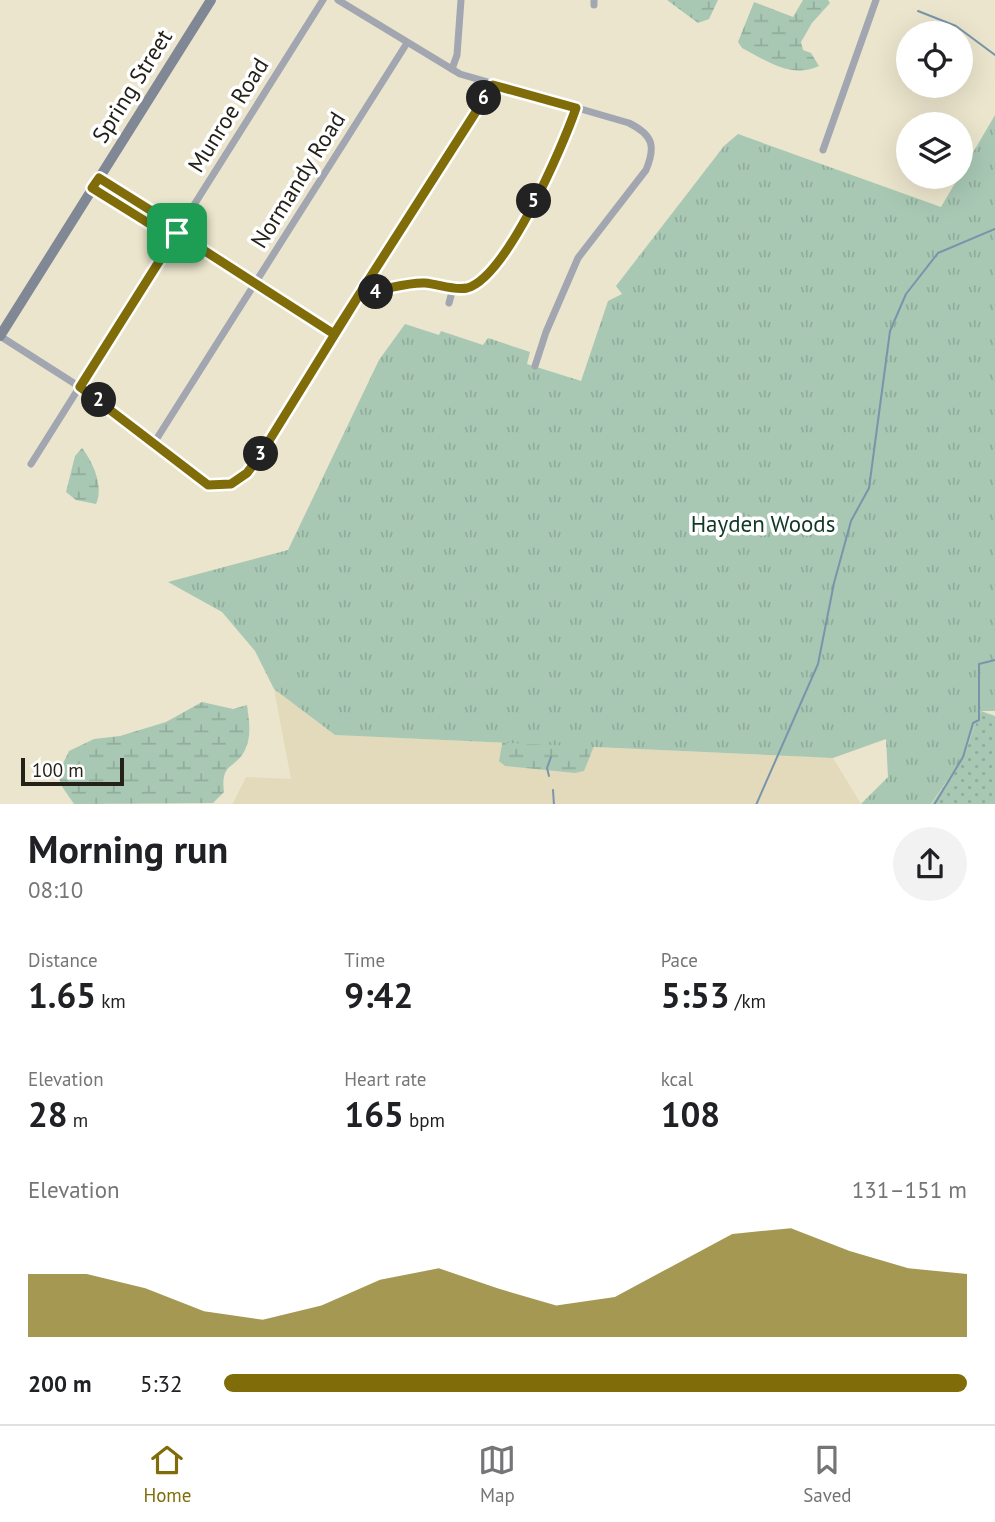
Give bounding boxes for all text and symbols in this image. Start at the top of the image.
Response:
map controls [896,21,973,189]
button: locate [896,21,973,98]
street label: Spring Street [85,23,178,148]
street label: Munroe Road [181,52,274,177]
pin: 6 [466,80,502,116]
text: 6 [478,85,489,109]
street label: Normandy Road [244,106,351,253]
button: layers [896,112,973,189]
pin: 5 [516,184,552,218]
text: 5 [528,188,539,212]
pin [147,203,207,263]
icon: arrive [158,214,196,252]
pin: 4 [358,274,394,310]
text: 4 [370,279,381,303]
pin: 2 [82,382,116,418]
text: 2 [93,387,104,411]
pin: 3 [244,436,278,472]
text: 3 [255,441,266,465]
park label: Hayden Woods [691,509,835,538]
scale bar [21,755,124,787]
text: 100 m [32,758,84,782]
text: Morning run [28,824,228,873]
button: share [893,827,967,901]
text: 08:10 [28,875,83,904]
text: Distance [28,948,98,972]
text: Time [344,948,385,972]
text: Pace [661,948,698,972]
text: 1.65 [28,972,96,1018]
text: 9:42 [344,972,413,1018]
text: 5:53 [661,972,730,1018]
text: km [96,989,126,1013]
text: /km [730,989,766,1013]
text: Elevation [28,1067,104,1091]
text: Heart rate [344,1067,426,1091]
text: kcal [661,1067,693,1091]
text: 28 [28,1091,68,1137]
text: 165 [344,1091,404,1137]
text: 108 [661,1091,720,1137]
text: m [68,1108,88,1132]
text: bpm [404,1108,445,1132]
text: Elevation [28,1175,120,1204]
text: 131–151 m [852,1175,967,1204]
text: 200 m [28,1369,91,1398]
text: 5:32 [140,1369,183,1398]
tab: Home [143,1441,191,1507]
tab: Map [478,1441,516,1507]
tab: Saved [803,1441,852,1507]

